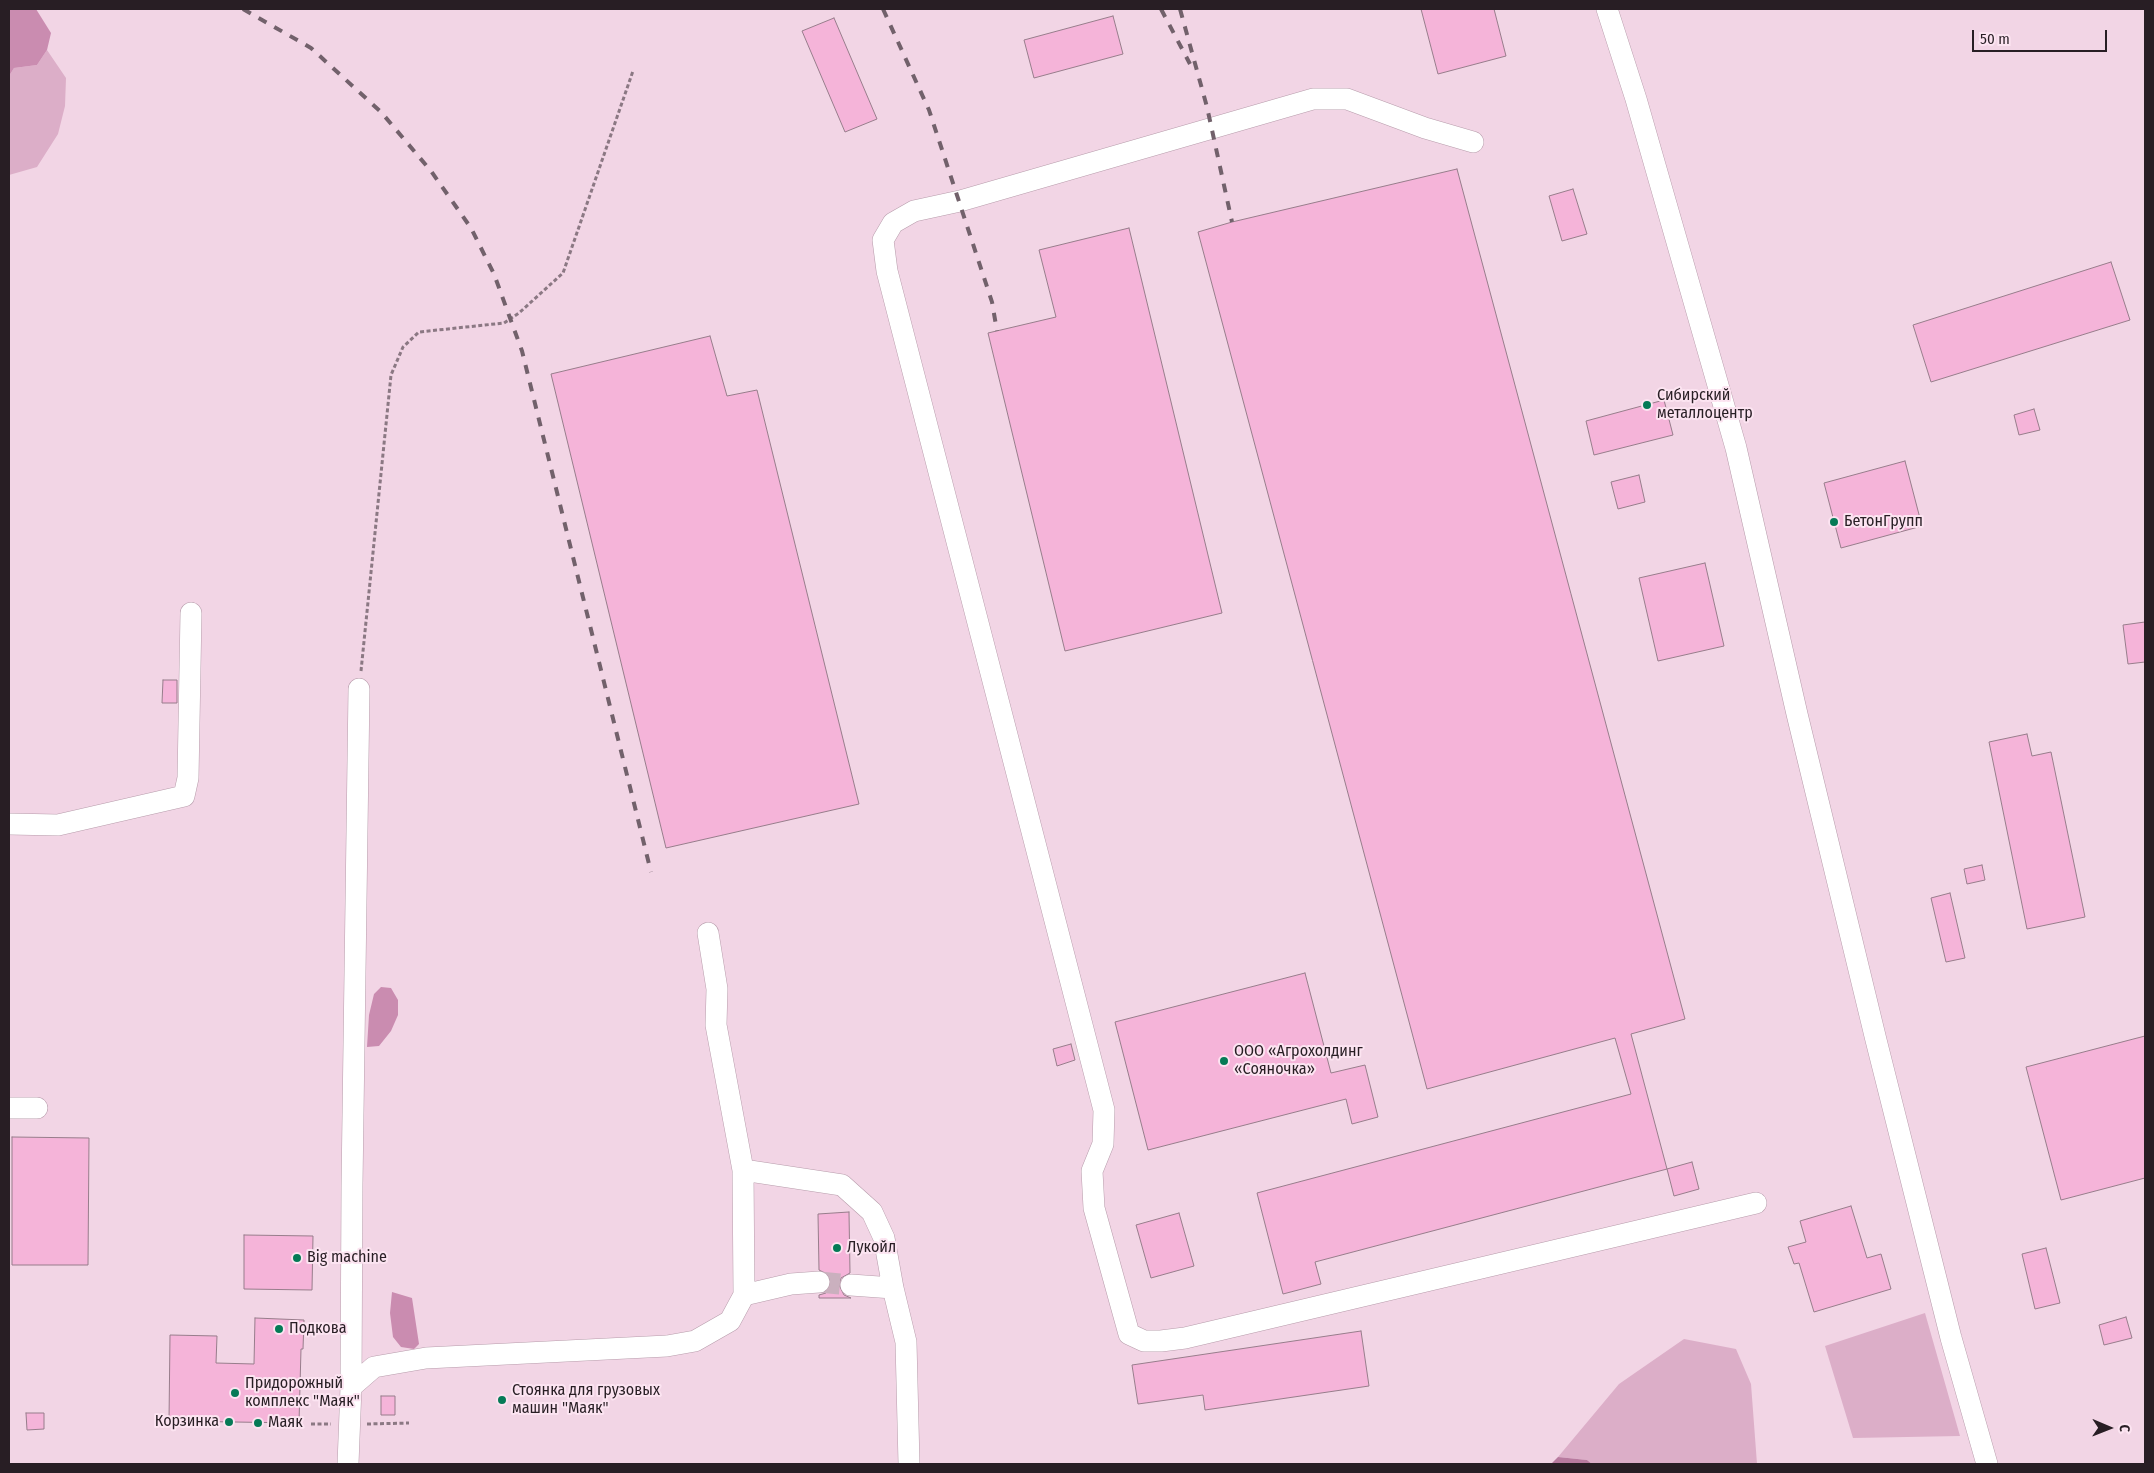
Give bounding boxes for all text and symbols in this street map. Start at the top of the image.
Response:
scale bar [1974,20,2109,52]
text: 50 m [1980,30,2010,48]
place label: Сибирский металлоцентр [1657,386,1753,424]
marker: Сибирский металлоцентр [1641,399,1653,411]
place label: БетонГрупп [1844,512,1923,532]
marker: БетонГрупп [1828,516,1840,528]
place label: ООО «Агрохолдинг «Сояночка» [1234,1042,1363,1080]
marker: ООО «Агрохолдинг «Сояночка» [1218,1055,1230,1067]
place label: Лукойл [847,1238,896,1258]
marker: Лукойл [831,1242,843,1254]
place label: Big machine [307,1248,387,1268]
marker: Big machine [291,1252,303,1264]
place label: Подкова [289,1319,346,1339]
marker: Подкова [273,1323,285,1335]
place label: Придорожный комплекс "Маяк" [245,1374,360,1412]
place label: Стоянка для грузовых машин "Маяк" [512,1381,660,1419]
marker: Придорожный комплекс "Маяк" [229,1387,241,1399]
marker: Стоянка для грузовых машин "Маяк" [496,1394,508,1406]
north arrow [2084,1403,2134,1453]
place label: Корзинка [155,1412,219,1432]
place label: Маяк [268,1413,303,1433]
marker: Корзинка [223,1416,235,1428]
marker: Маяк [252,1417,264,1429]
text: С [2116,1424,2133,1432]

